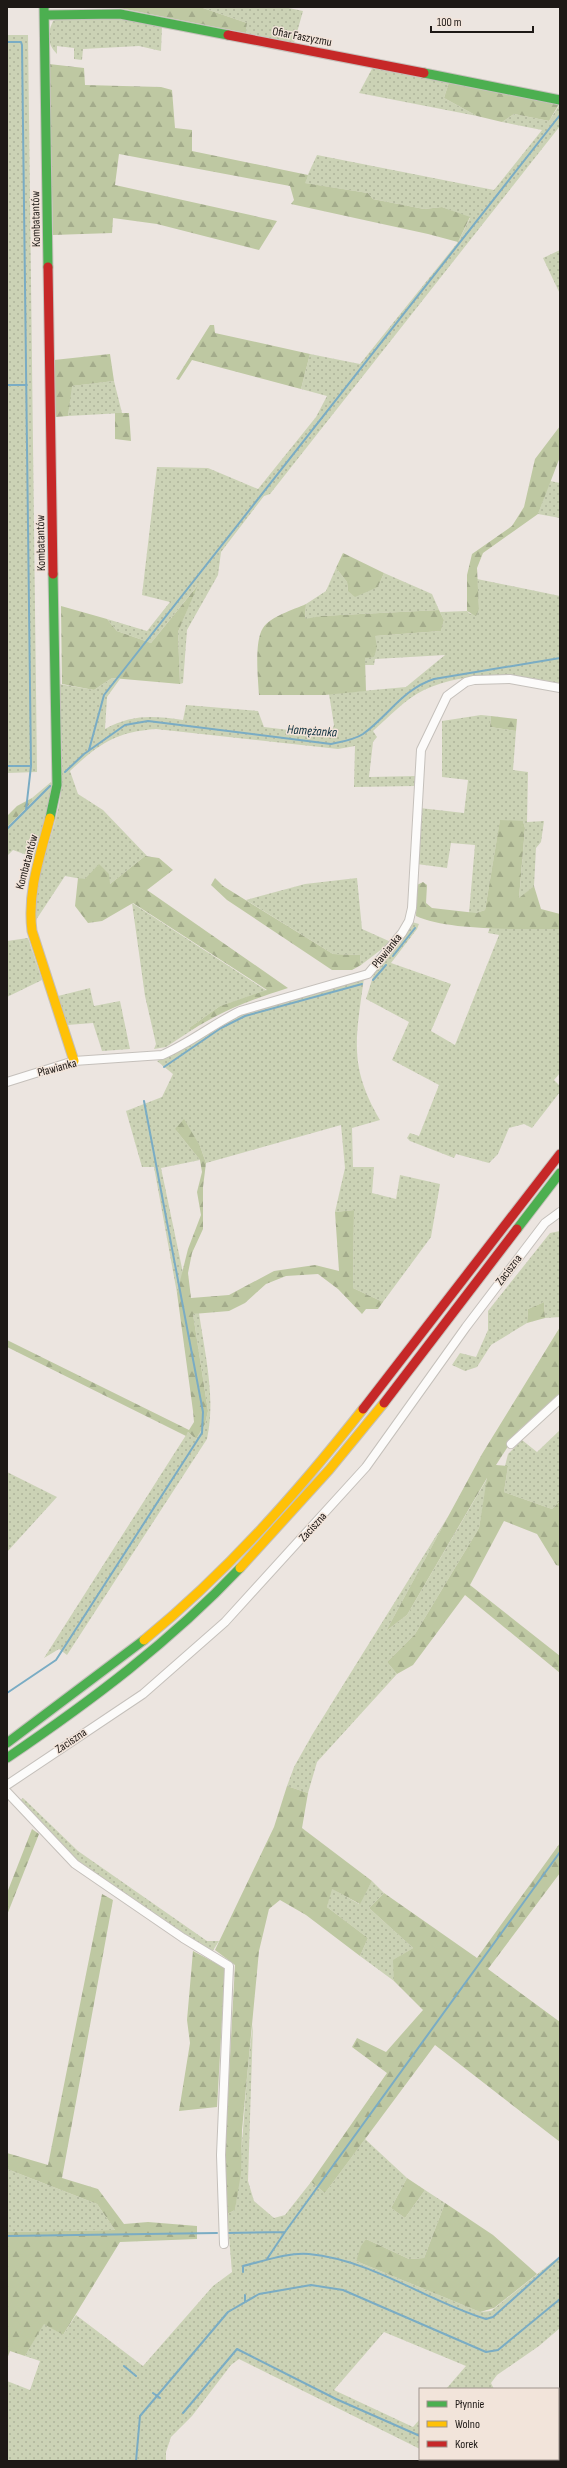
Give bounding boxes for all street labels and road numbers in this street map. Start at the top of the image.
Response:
street label: Ofiar Faszyzmu [271,24,333,50]
street label: Kombatantów [28,191,44,247]
street label: Kombatantów [33,515,49,571]
street label: Kombatantów [12,833,42,891]
street label: Pławianka [369,931,406,971]
street label: Pławianka [36,1056,79,1080]
street label: Zaciszna [493,1251,526,1288]
street label: Zaciszna [296,1509,330,1545]
street label: Zaciszna [52,1725,90,1757]

